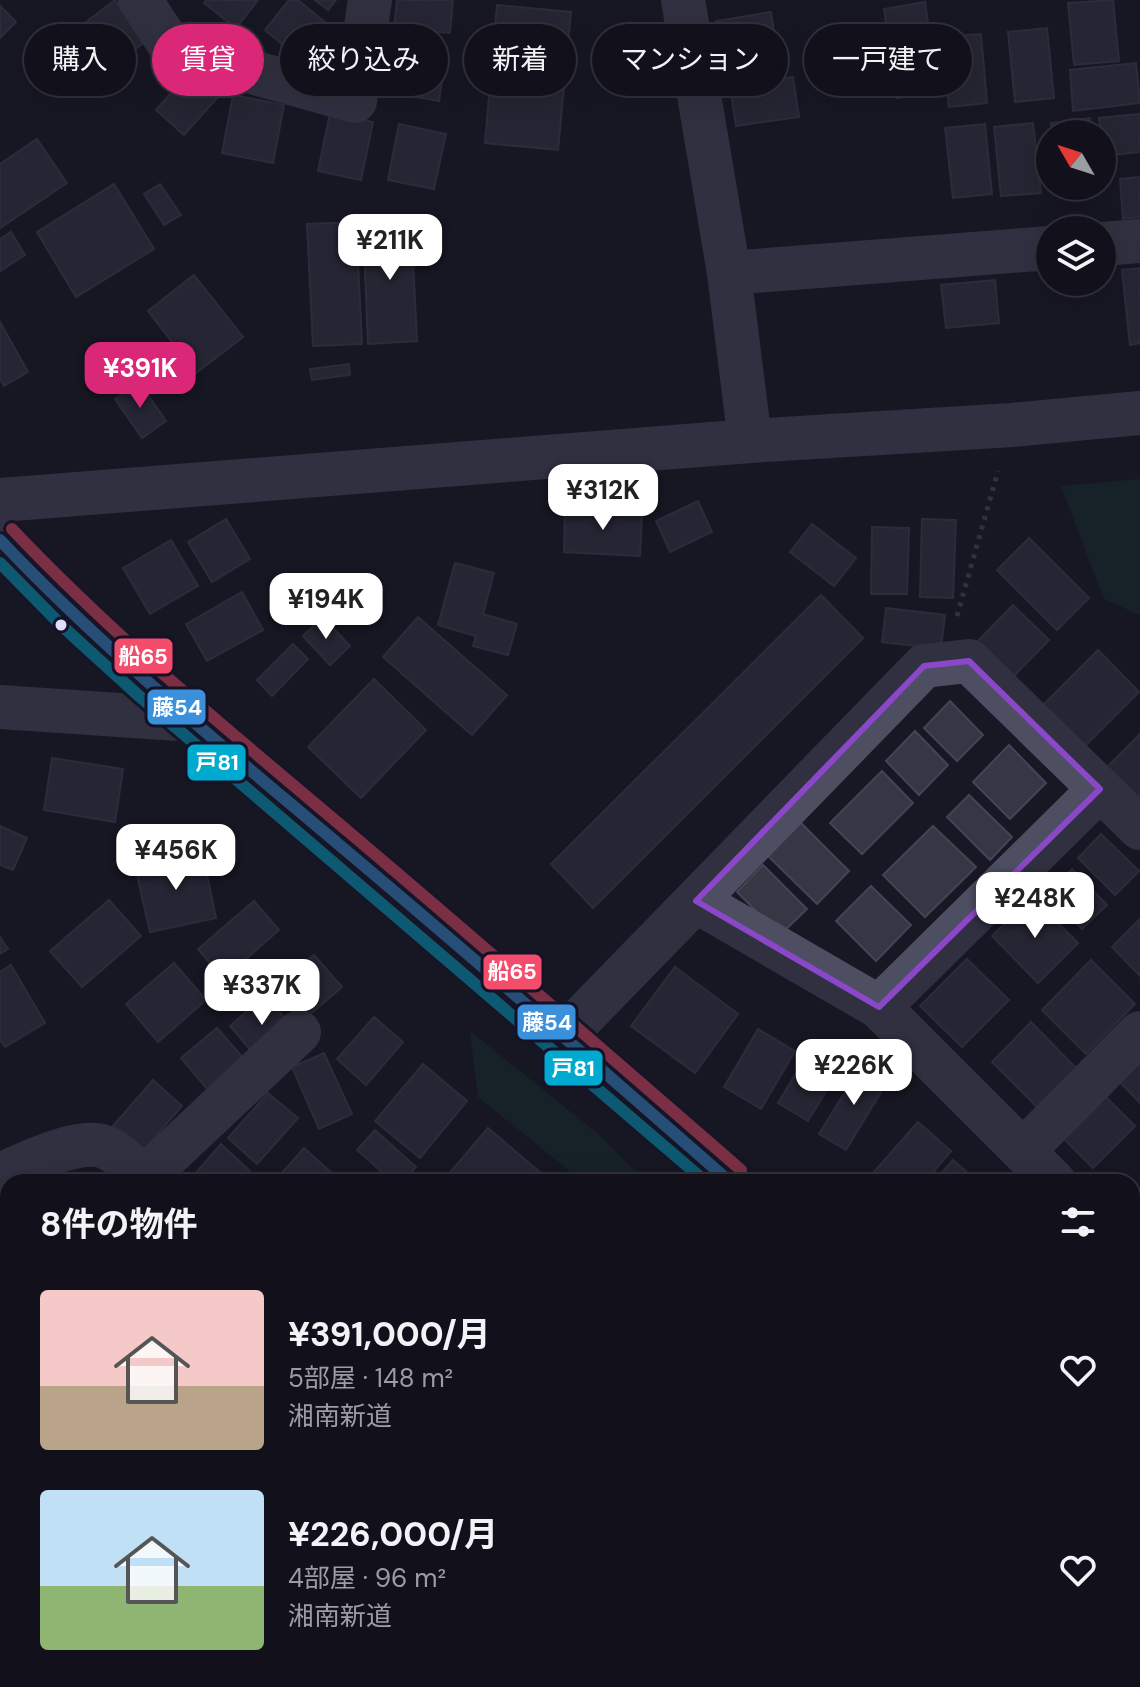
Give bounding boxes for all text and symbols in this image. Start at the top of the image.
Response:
chip: 購入 [24,24,136,96]
chip: 賃貸 [152,24,264,96]
chip: 絞り込み [280,24,448,96]
chip: 新着 [464,24,576,96]
chip: マンション [592,24,788,96]
chip: 一戸建て [804,24,972,96]
north arrow [1036,120,1116,200]
map controls [1036,120,1116,296]
pin: ¥211K [334,214,446,282]
button: layers [1036,216,1116,296]
text: ¥211K [356,223,424,257]
pin: ¥391K [84,342,196,410]
text: ¥391K [103,351,177,385]
pin: ¥312K [547,464,659,532]
text: ¥312K [566,473,640,507]
pin: ¥194K [270,573,382,641]
text: ¥194K [288,582,364,616]
unlabelled marker [53,617,69,633]
line badge: 船65 [113,637,174,675]
text: 船65 [118,642,168,671]
line badge: 藤54 [146,688,207,726]
text: 藤54 [152,693,202,722]
line badge: 戸81 [186,743,247,782]
text: 戸81 [195,748,239,777]
pin: ¥456K [120,824,232,892]
text: ¥456K [134,833,218,867]
pin: ¥248K [979,872,1091,940]
text: ¥248K [994,881,1076,915]
line badge: 船65 [482,953,543,991]
text: 船65 [487,957,537,986]
pin: ¥337K [206,959,318,1027]
text: ¥337K [222,968,302,1002]
line badge: 藤54 [516,1003,577,1041]
text: 藤54 [522,1008,572,1037]
pin: ¥226K [798,1039,910,1107]
text: ¥226K [814,1048,894,1082]
line badge: 戸81 [543,1049,604,1087]
text: 戸81 [551,1054,595,1083]
icon: filters [1056,1200,1100,1244]
text: 8件の物件 [40,1202,198,1247]
text: ¥391,000/月 [288,1312,491,1357]
icon: home [104,1322,200,1418]
icon: heart [1056,1348,1100,1392]
text: 5部屋 · 148 m² [288,1361,453,1395]
text: 湘南新道 [288,1399,392,1433]
text: ¥226,000/月 [288,1512,498,1557]
icon: home [104,1522,200,1618]
icon: heart [1056,1548,1100,1592]
text: 4部屋 · 96 m² [288,1561,446,1595]
text: 湘南新道 [288,1599,392,1633]

